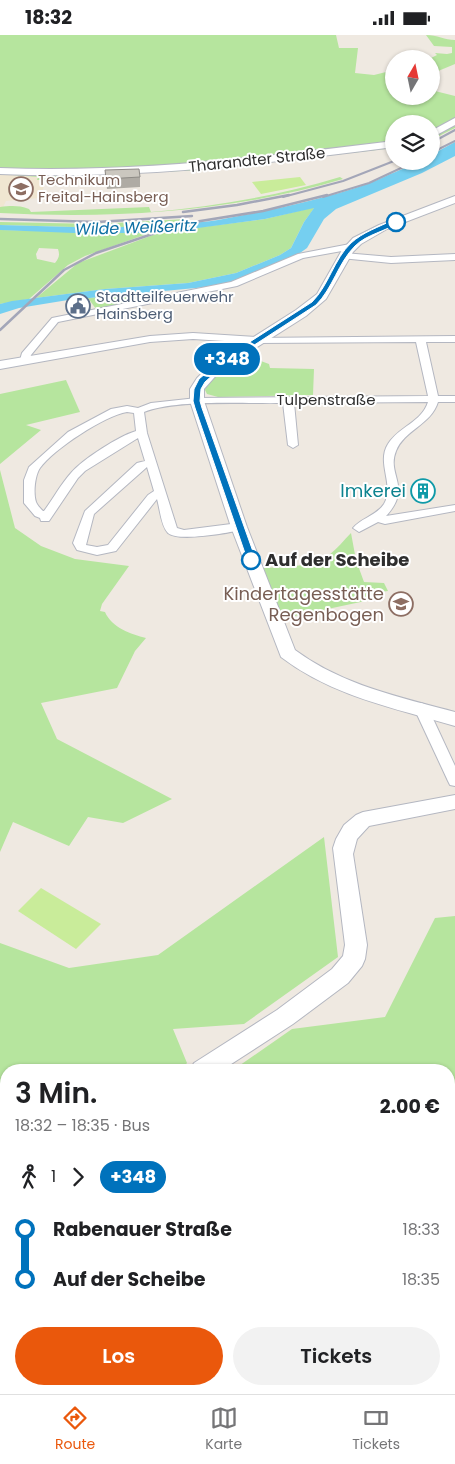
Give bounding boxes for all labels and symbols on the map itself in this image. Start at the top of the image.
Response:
north arrow [385,50,440,105]
street label: Tharandter Straße [188,142,326,177]
place label: Technikum Freital-Hainsberg [38,169,169,207]
school or university icon: Technikum Freital-Hainsberg [8,176,34,202]
unlabelled marker [386,212,406,232]
water label: Wilde Weißeritz [75,214,198,241]
place label: Stadtteilfeuerwehr Hainsberg [96,286,234,324]
public building icon: Stadtteilfeuerwehr Hainsberg [65,293,91,319]
line badge: +348 [192,343,262,375]
street label: Tulpenstraße [277,389,376,410]
place label: Imkerei [340,478,406,503]
building icon: Imkerei [410,478,436,504]
place label: Auf der Scheibe [265,547,409,572]
marker: Auf der Scheibe [241,550,261,570]
place label: Kindertagesstätte Regenbogen [223,581,384,627]
school or university icon: Kindertagesstätte Regenbogen [388,591,414,617]

